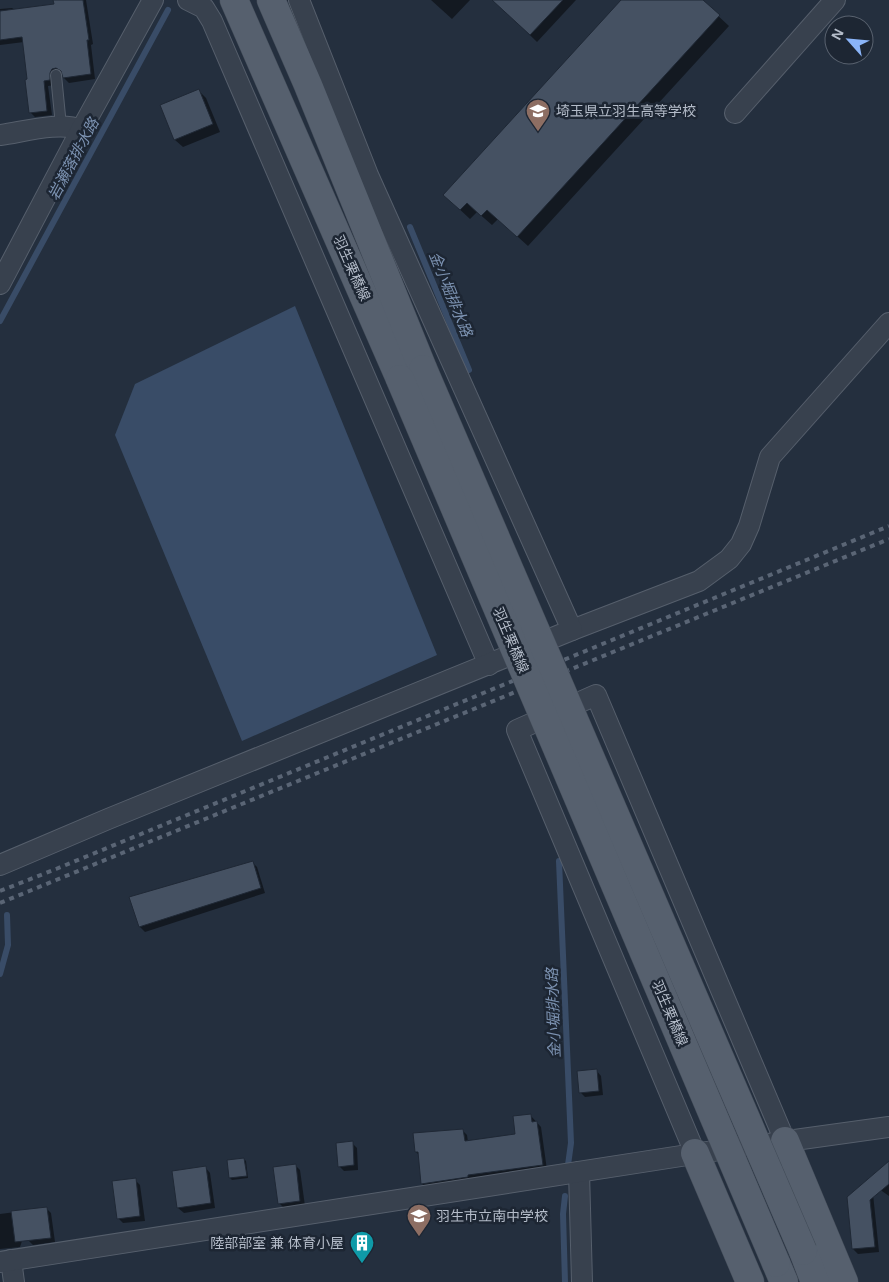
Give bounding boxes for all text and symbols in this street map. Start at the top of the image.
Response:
north arrow [824,15,874,65]
text: N [828,26,847,42]
school or university icon: 埼玉県立羽生高等学校 [525,98,551,132]
place label: 埼玉県立羽生高等学校 [556,103,696,119]
water label: 岩瀬落排水路 [44,114,103,203]
street label: 羽生栗橋線 [330,233,374,303]
water label: 金小堀排水路 [426,249,476,341]
street label: 羽生栗橋線 [490,605,532,675]
water label: 金小堀排水路 [543,966,563,1058]
street label: 羽生栗橋線 [649,978,691,1048]
school or university icon: 羽生市立南中学校 [406,1203,432,1237]
place label: 羽生市立南中学校 [436,1208,548,1224]
building icon: 陸部部室 兼 体育小屋 [349,1230,375,1264]
place label: 陸部部室 兼 体育小屋 [210,1235,344,1251]

